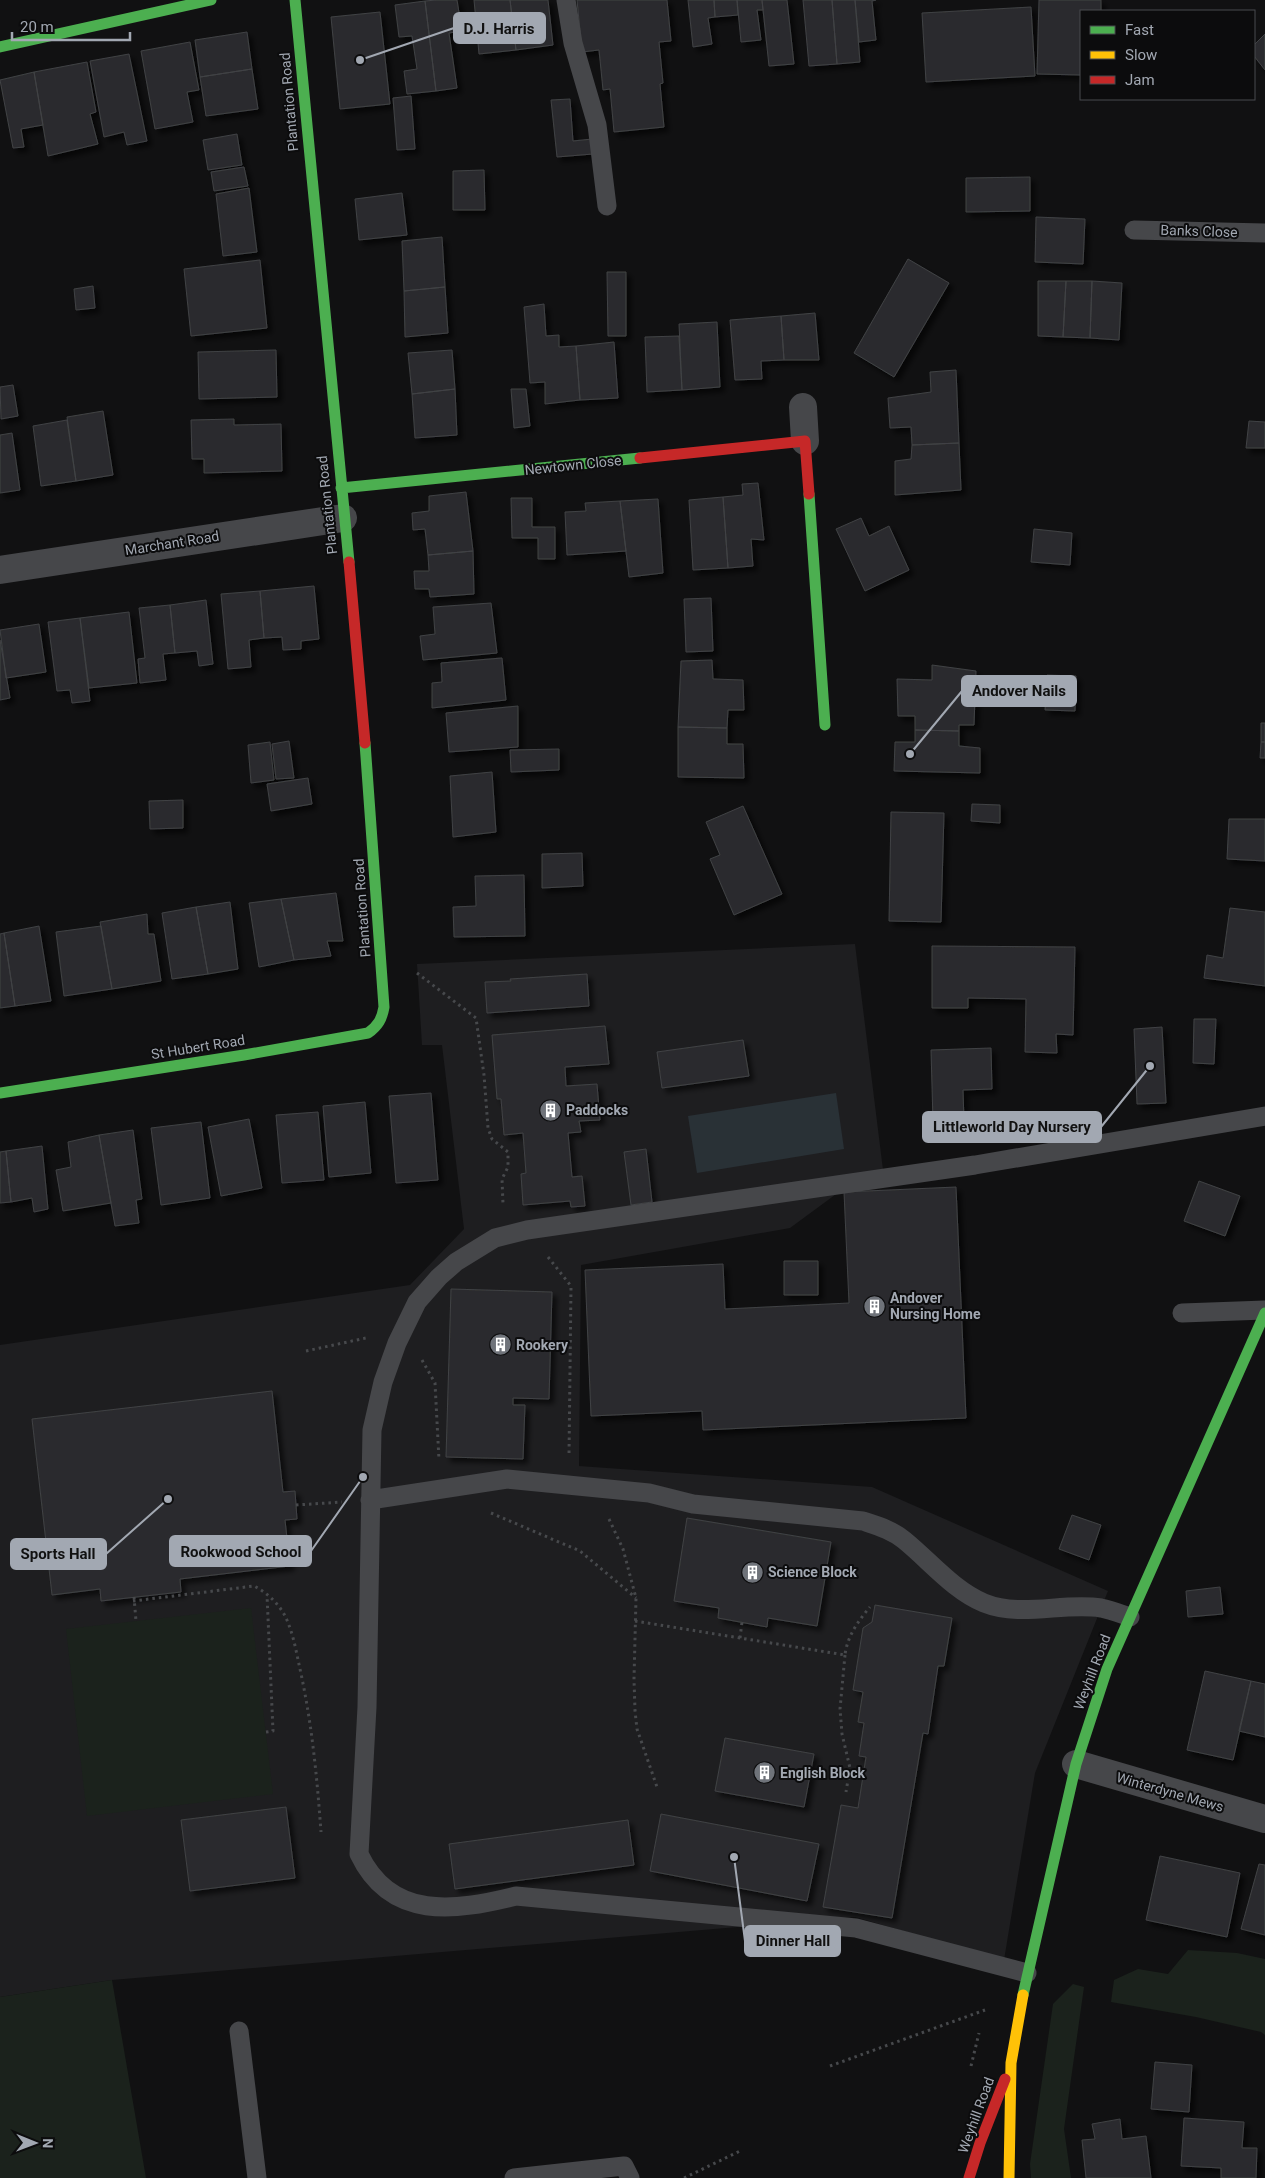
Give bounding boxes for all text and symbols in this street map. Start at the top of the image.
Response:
scale bar [12,10,130,42]
legend [1080,10,1255,100]
callout: D.J. Harris [454,13,545,43]
text: 20 m [20,18,54,36]
text: D.J. Harris [464,20,535,38]
text: Fast [1125,21,1154,39]
text: Slow [1125,46,1157,64]
street label: Plantation Road [277,52,301,152]
text: Jam [1125,71,1155,89]
street label: Banks Close [1160,222,1238,240]
street label: Newtown Close [524,452,622,478]
street label: Plantation Road [314,455,340,555]
street label: Marchant Road [124,528,220,558]
callout: Andover Nails [962,676,1076,706]
text: Andover Nails [972,682,1066,700]
street label: Plantation Road [351,858,373,958]
street label: St Hubert Road [150,1032,246,1062]
building icon: Paddocks [538,1098,562,1122]
place label: Paddocks [566,1102,628,1118]
callout: Littleworld Day Nursery [923,1112,1101,1142]
text: Littleworld Day Nursery [933,1118,1091,1136]
place label: Andover Nursing Home [890,1290,981,1322]
building icon: Andover Nursing Home [862,1294,886,1318]
building icon: Rookery [488,1333,512,1357]
place label: Rookery [516,1337,569,1353]
callout: Rookwood School [170,1536,311,1566]
callout: Sports Hall [11,1539,106,1569]
text: Rookwood School [180,1543,302,1561]
text: Sports Hall [20,1545,96,1563]
building icon: Science Block [740,1560,764,1584]
place label: Science Block [768,1564,857,1580]
street label: Weyhill Road [1070,1632,1114,1712]
building icon: English Block [752,1761,776,1785]
place label: English Block [780,1765,865,1781]
street label: Winterdyne Mews [1115,1769,1225,1815]
callout: Dinner Hall [745,1926,840,1956]
text: Dinner Hall [756,1932,830,1950]
street label: Weyhill Road [955,2075,997,2155]
north arrow [10,2118,60,2168]
text: N [40,2138,56,2148]

